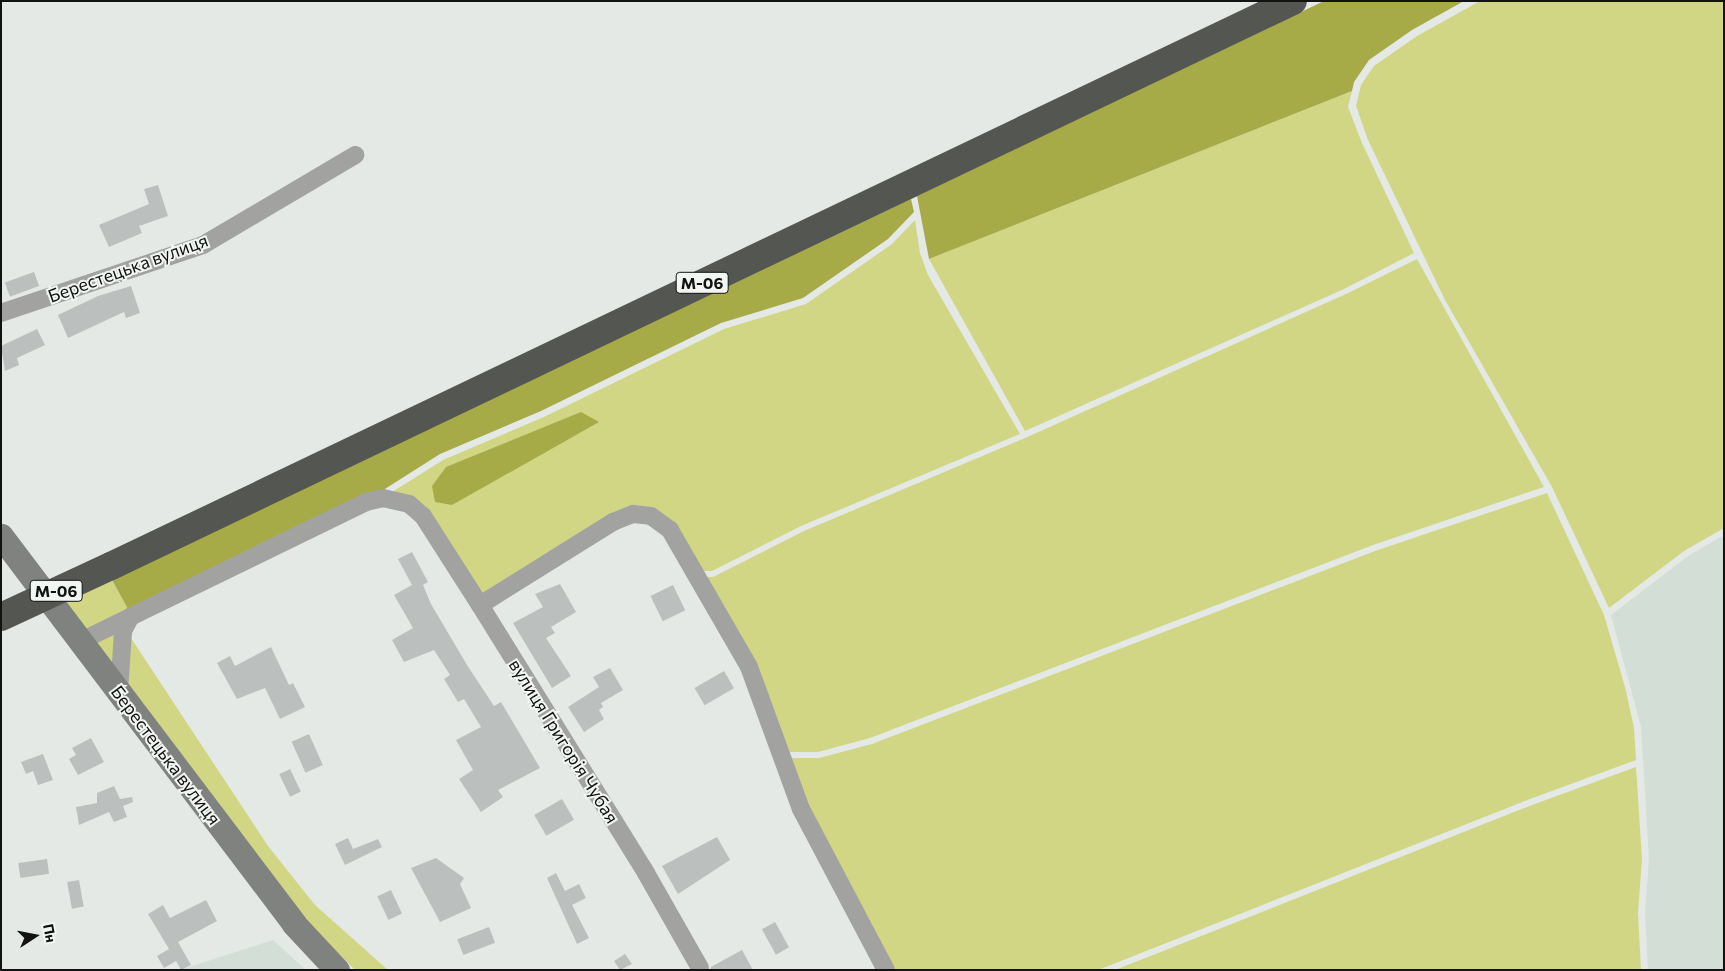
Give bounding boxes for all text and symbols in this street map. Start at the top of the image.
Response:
street label: Берестецька вулиця [45,229,211,307]
road number: М-06 [674,270,730,296]
road number: М-06 [28,578,84,604]
street label: вулиця Григорія Чубая [505,655,623,827]
street label: Берестецька вулиця [107,681,225,829]
north arrow [10,911,60,961]
text: Пн [40,922,60,944]

